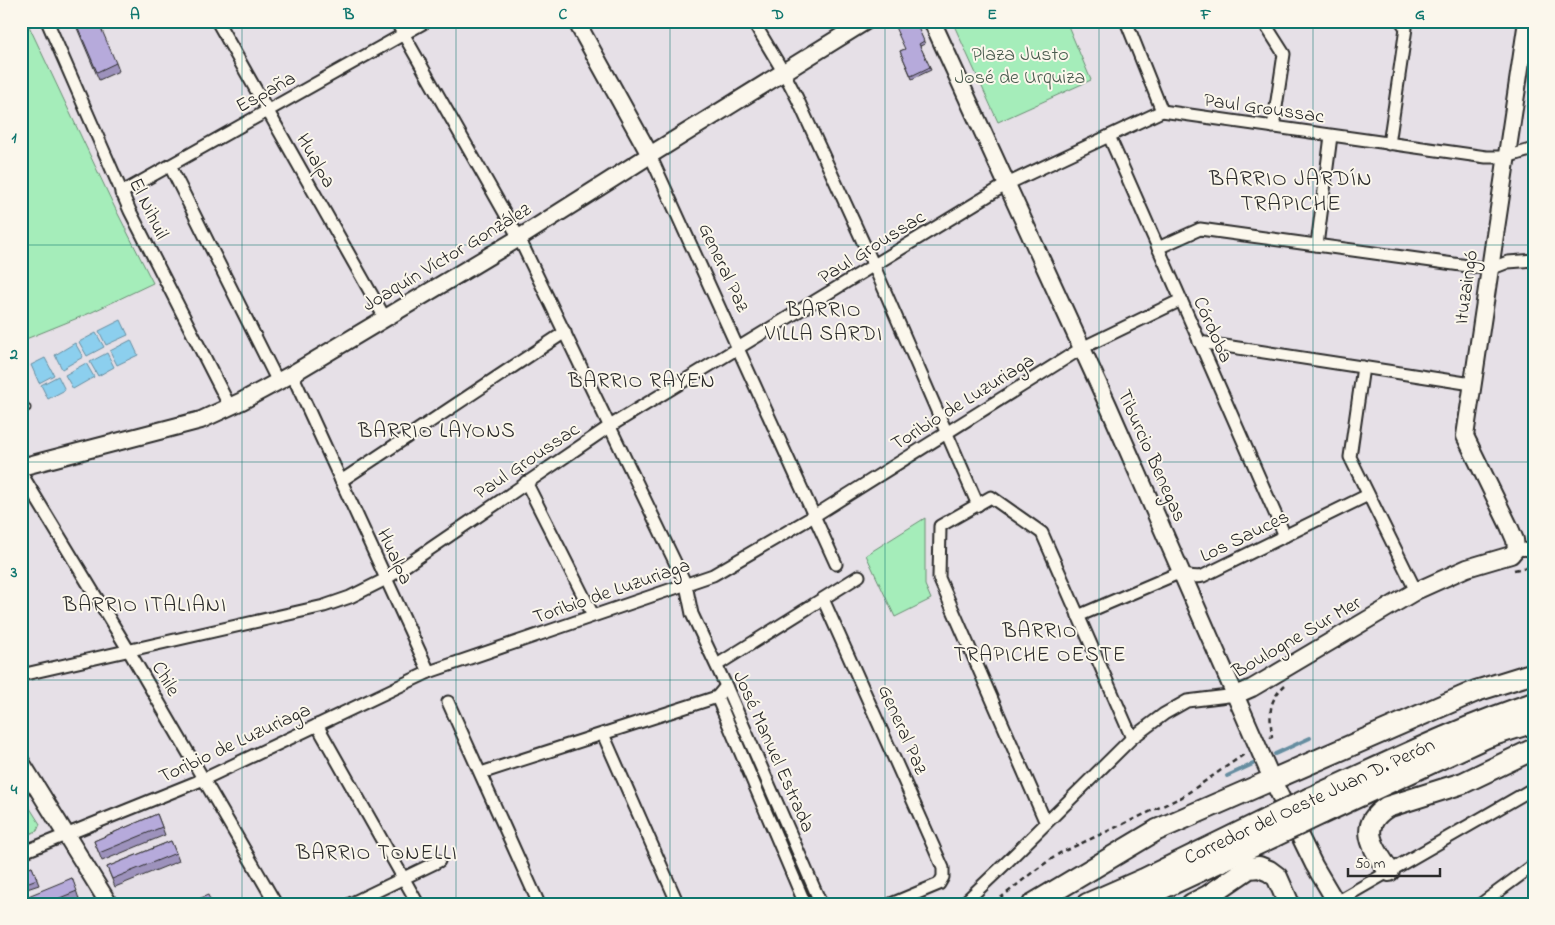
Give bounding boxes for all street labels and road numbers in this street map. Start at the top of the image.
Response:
street label: España [231,65,302,122]
street label: Paul Groussac [1201,87,1326,132]
street label: Hualpa [288,129,342,194]
street label: El Nihuil [120,173,175,245]
street label: Joaquín Víctor González [357,196,538,320]
street label: Paul Groussac [813,204,932,293]
street label: General Paz [689,219,756,318]
street label: Ituzaingó [1448,248,1488,327]
street label: Córdoba [1184,292,1239,368]
street label: Toribio de Luzuriaga [886,347,1041,460]
street label: Tiburcio Benegas [1108,385,1193,527]
street label: Paul Groussac [469,416,586,508]
street label: Los Sauces [1196,503,1295,571]
street label: Hualpa [368,524,419,590]
street label: Toribio de Luzuriaga [529,552,695,634]
street label: Boulogne Sur Mer [1227,589,1368,688]
street label: Chile [143,656,187,702]
street label: José Manuel Estrada [724,667,821,837]
street label: General Paz [869,681,935,780]
street label: Toribio de Luzuriaga [154,696,316,793]
street label: Corredor del Oeste Juan D. Perón [1180,731,1440,873]

